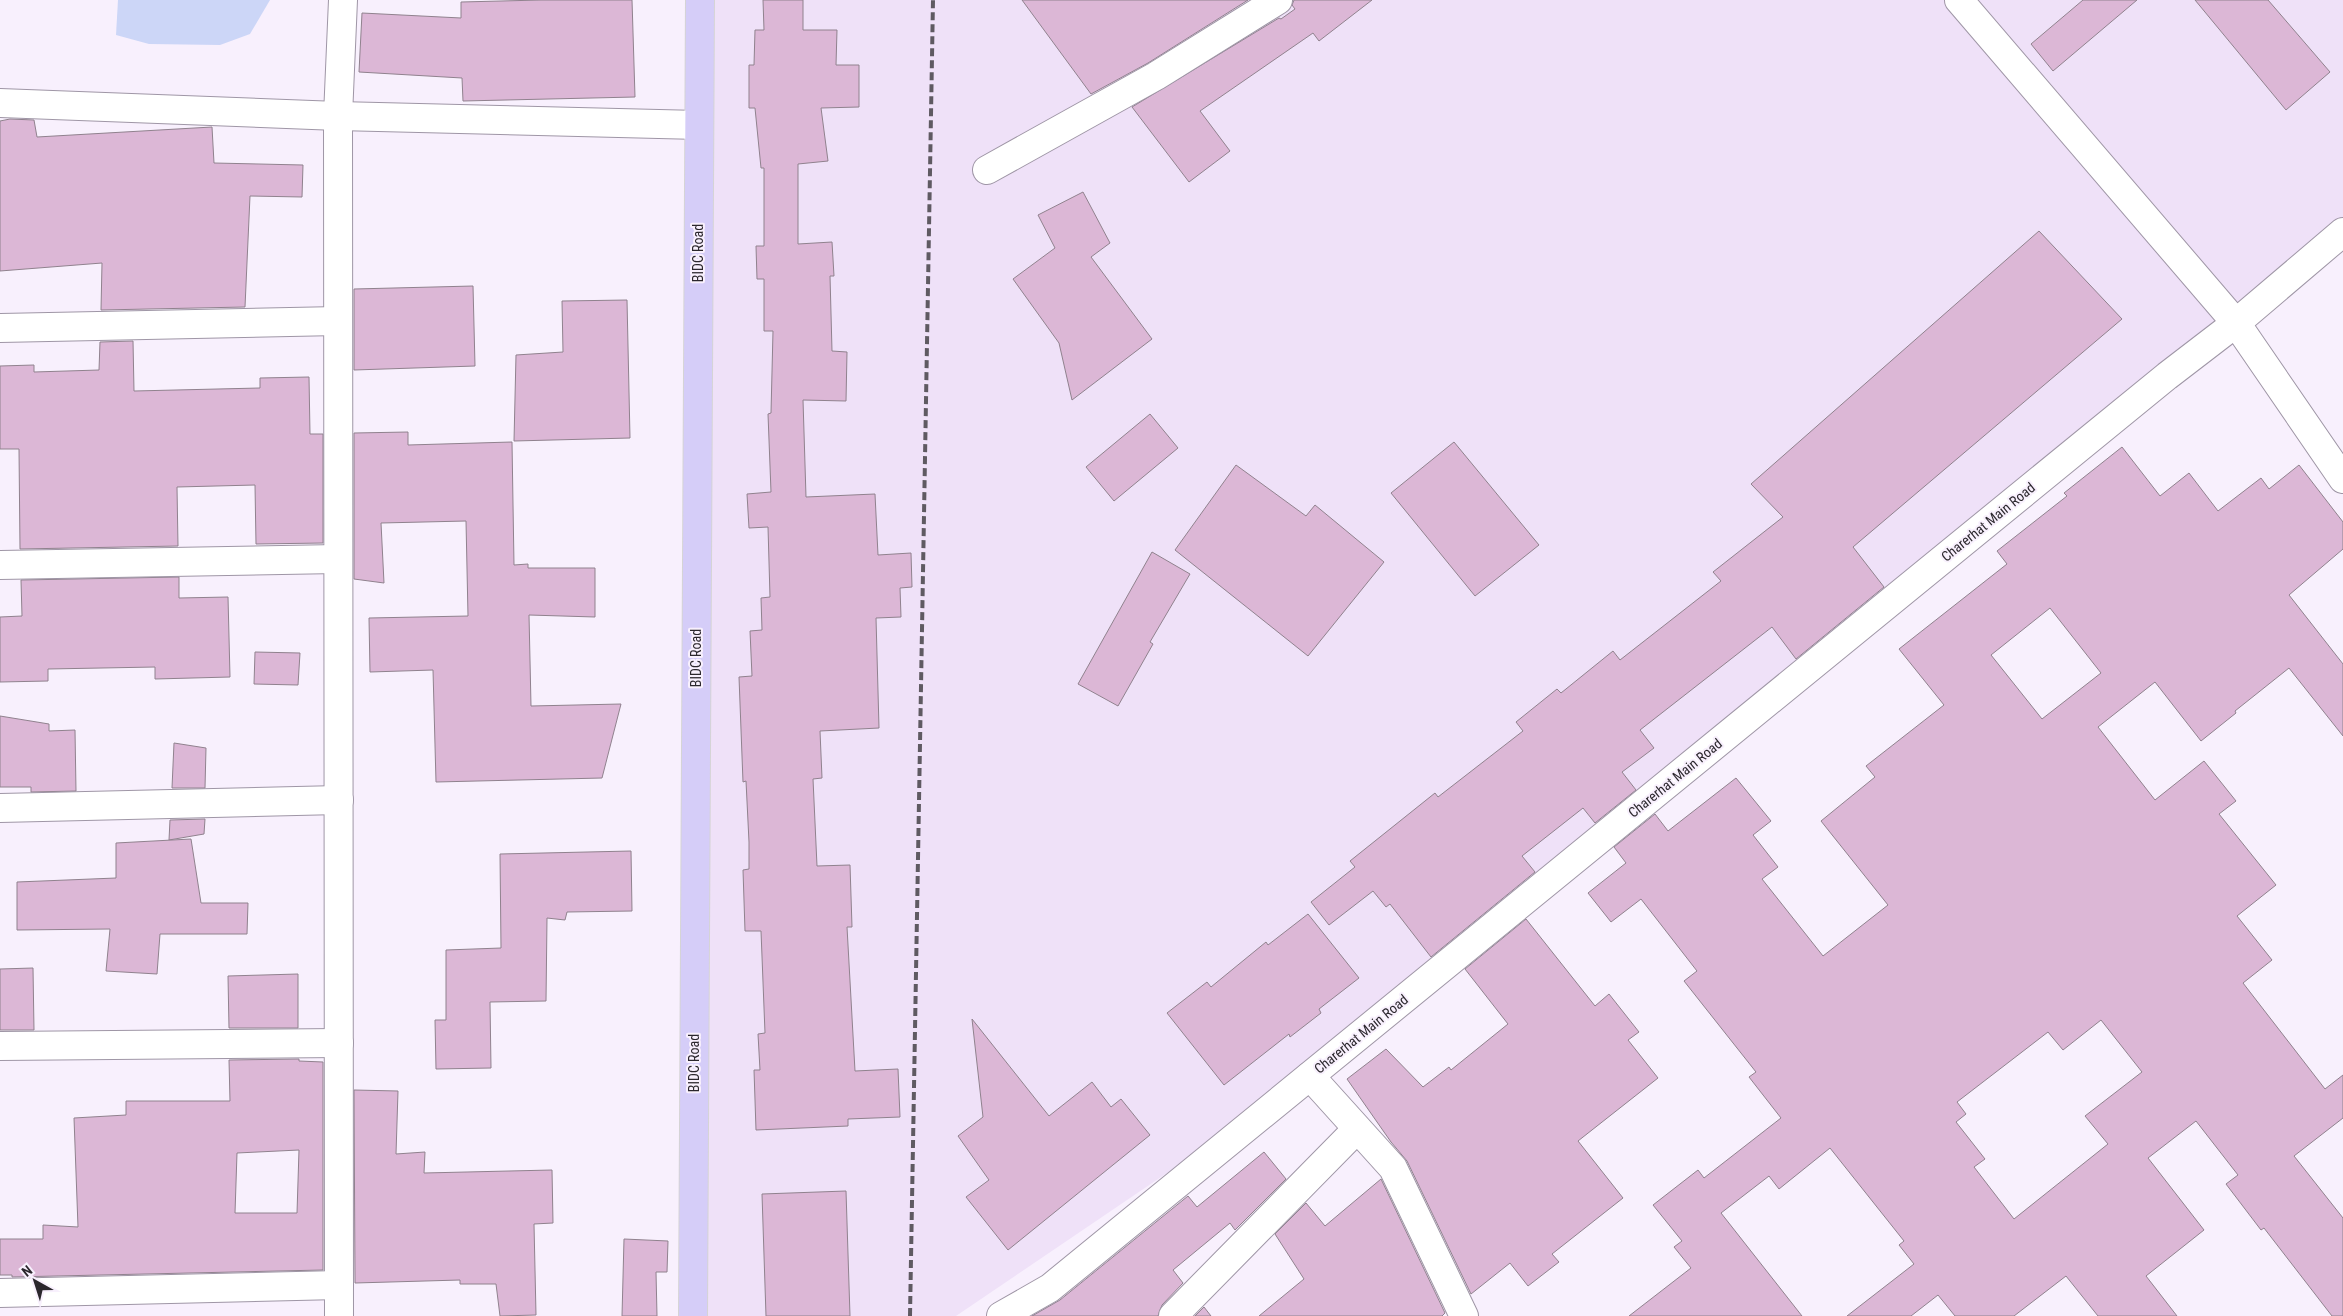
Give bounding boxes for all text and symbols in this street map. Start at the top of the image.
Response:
street label: BIDC Road [690,224,706,282]
street label: Charerhat Main Road [1938,479,2038,565]
street label: BIDC Road [688,629,704,687]
street label: Charerhat Main Road [1625,735,1725,821]
street label: Charerhat Main Road [1311,991,1411,1077]
street label: BIDC Road [686,1034,702,1092]
north arrow [10,1256,60,1306]
text: N [18,1262,35,1280]

